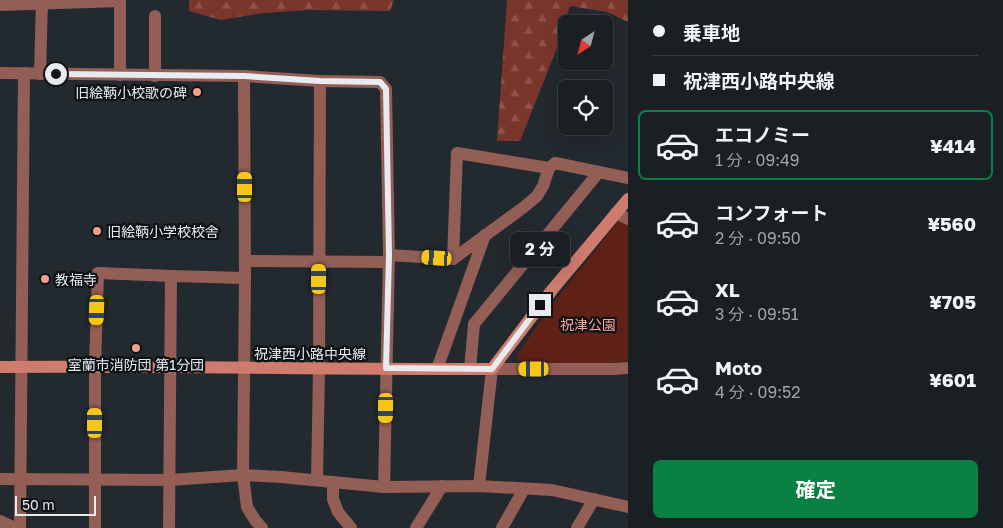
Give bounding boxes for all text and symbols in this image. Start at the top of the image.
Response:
north arrow [558,15,612,70]
map controls [558,15,613,135]
text: 乗車地 [683,21,740,44]
route start [45,63,67,85]
text: 祝津西小路中央線 [683,69,835,92]
button: locate [558,80,613,135]
place label: 旧絵鞆小校歌の碑 [75,84,187,101]
marker: 旧絵鞆小校歌の碑 [191,86,203,98]
icon: car [655,123,700,168]
text: エコノミー [715,123,810,146]
text: ¥414 [930,134,976,157]
text: 1 分 · 09:49 [715,150,799,170]
car [237,172,252,202]
icon: car [655,201,700,246]
text: コンフォート [715,201,828,224]
text: ¥560 [927,212,976,235]
place label: 旧絵鞆小学校校舎 [107,223,219,240]
marker: 旧絵鞆小学校校舎 [91,225,103,237]
text: 2 分 · 09:50 [715,228,801,248]
callout: 2 分 [510,232,570,268]
text: 2 分 [525,239,555,259]
car [421,249,452,267]
car [311,264,326,294]
place label: 教福寺 [55,271,97,288]
marker: 教福寺 [39,273,51,285]
text: XL [715,278,740,301]
icon: car [655,279,700,324]
text: ¥705 [929,290,976,313]
route end [529,294,551,316]
car [88,295,105,325]
text: 3 分 · 09:51 [715,304,799,324]
park label: 祝津公園 [560,316,616,333]
marker: 室蘭市消防団 第1分団 [130,342,142,354]
street label: 祝津西小路中央線 [254,345,366,362]
place label: 室蘭市消防団 第1分団 [68,356,204,373]
text: Moto [715,356,762,379]
icon: car [655,357,700,402]
car [519,362,549,377]
text: ¥601 [929,368,976,391]
text: 4 分 · 09:52 [715,382,801,402]
car [378,393,393,423]
car [87,408,102,438]
button: 確定 [653,460,978,518]
scale bar [15,493,96,516]
text: 50 m [22,496,55,513]

